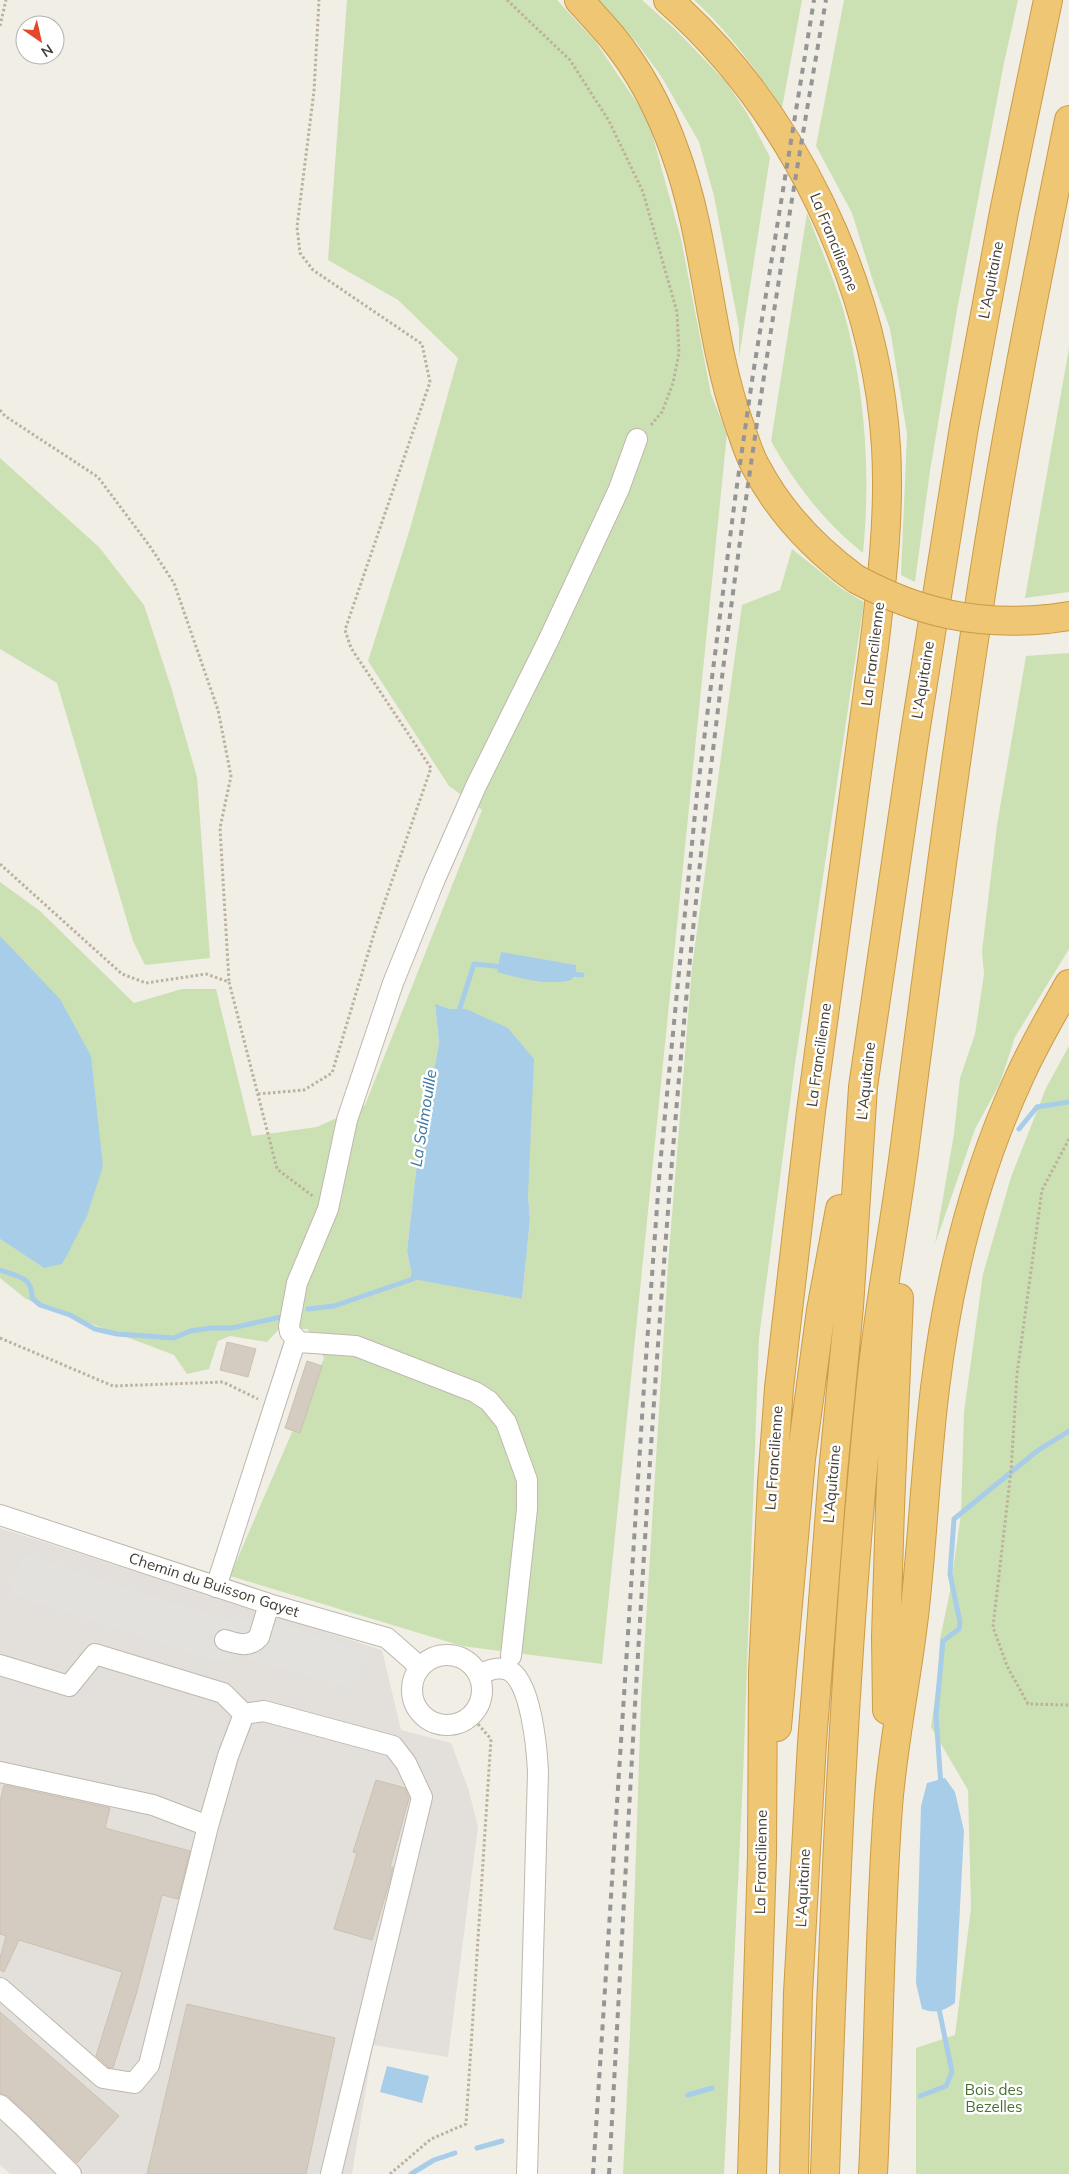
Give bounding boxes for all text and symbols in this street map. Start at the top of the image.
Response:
north arrow [15,15,65,65]
text: N [38,40,57,61]
street label: La Francilienne [806,190,863,294]
street label: L'Aquitaine [974,240,1007,320]
street label: La Francilienne [857,601,888,707]
street label: L'Aquitaine [907,640,938,720]
street label: La Francilienne [802,1002,835,1108]
street label: L'Aquitaine [852,1041,879,1121]
water label: La Salmouille [405,1068,441,1168]
street label: La Francilienne [760,1405,787,1511]
street label: L'Aquitaine [819,1444,844,1524]
street label: Chemin du Buisson Gayet [127,1548,302,1621]
street label: La Francilienne [750,1810,771,1914]
street label: L'Aquitaine [791,1848,814,1928]
park label: Bois des Bezelles [965,2080,1023,2116]

